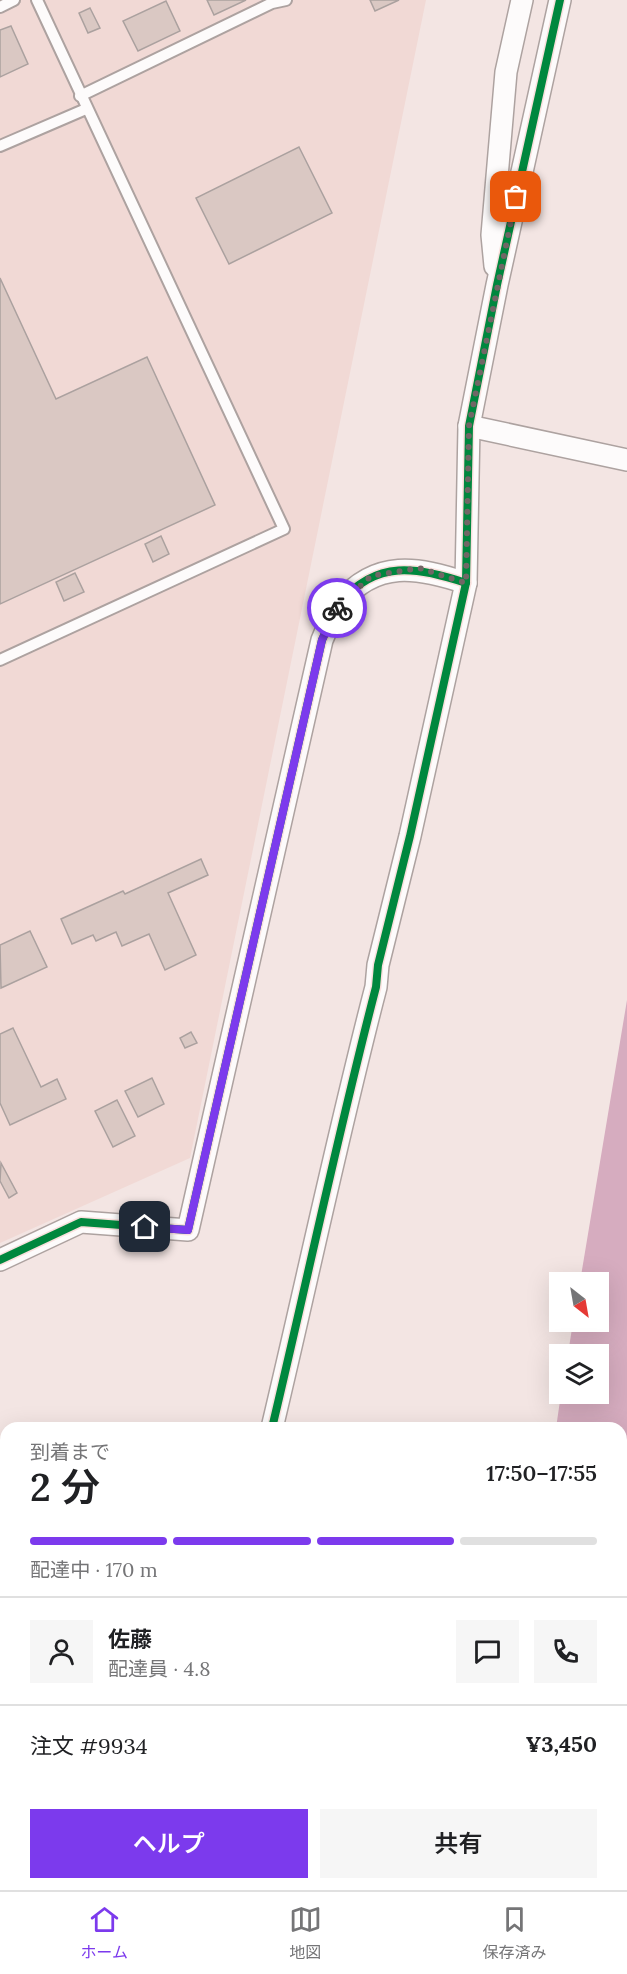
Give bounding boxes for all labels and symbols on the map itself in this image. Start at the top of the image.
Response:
pin [490,171,541,222]
courier [307,578,367,638]
pin [119,1201,170,1252]
north arrow [549,1272,609,1332]

